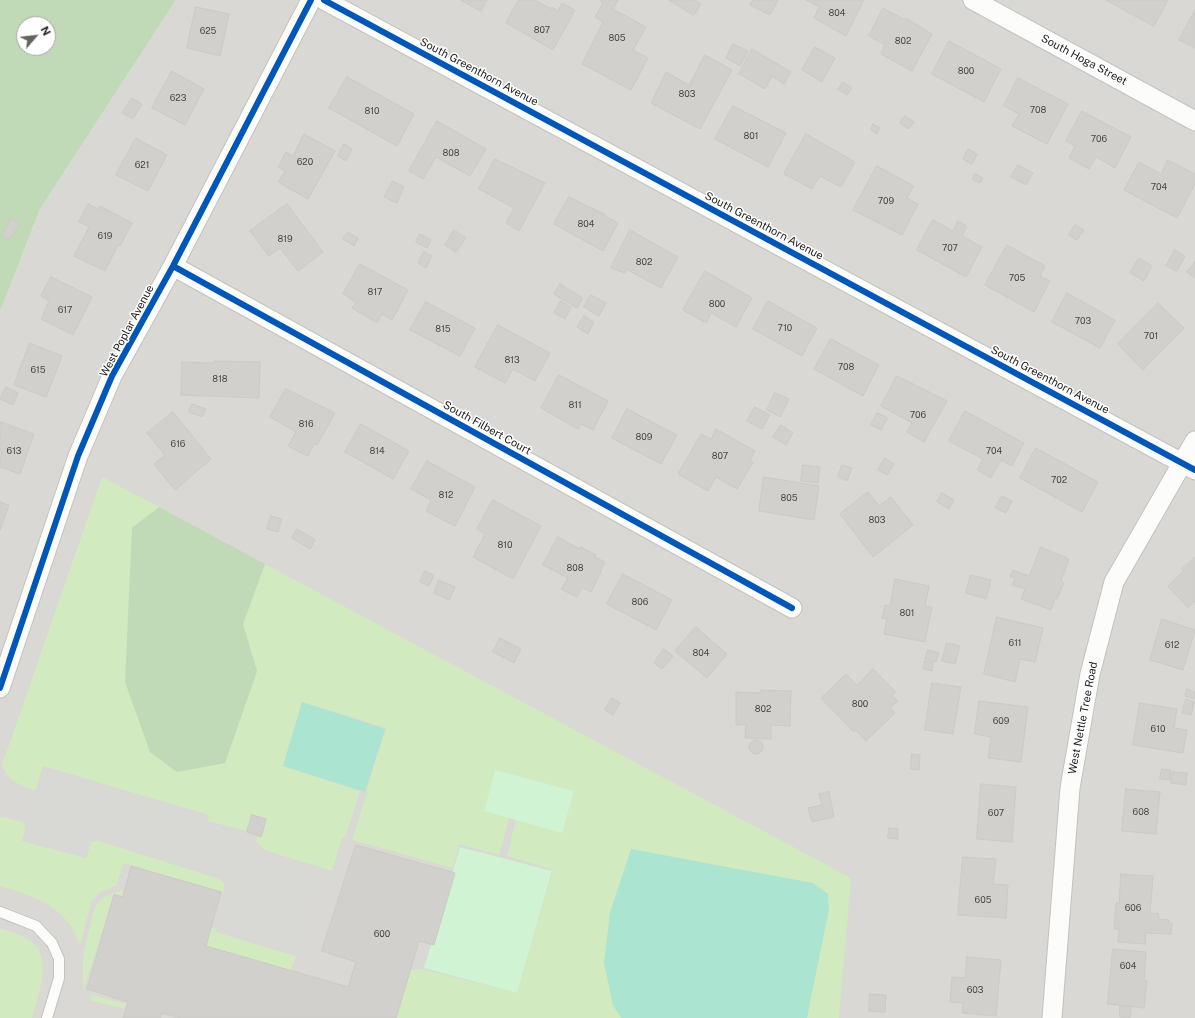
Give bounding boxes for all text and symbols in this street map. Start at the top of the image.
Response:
house number: 804 [829,8,845,18]
north arrow [16,16,56,56]
text: N [38,24,53,37]
house number: 807 [534,25,550,35]
house number: 625 [200,26,216,36]
street label: South Hoga Street [1039,32,1129,88]
house number: 805 [608,33,626,43]
street label: South Greenthorn Avenue [418,35,540,109]
house number: 802 [895,36,911,46]
house number: 800 [958,66,974,76]
house number: 803 [679,89,695,99]
house number: 623 [170,93,186,103]
house number: 708 [1030,105,1046,115]
house number: 810 [365,106,379,116]
house number: 801 [744,131,758,141]
house number: 706 [1091,134,1107,144]
house number: 808 [442,148,460,158]
house number: 620 [297,157,313,167]
house number: 621 [135,160,149,170]
house number: 704 [1151,182,1167,192]
street label: South Greenthorn Avenue [703,189,825,263]
house number: 709 [878,196,894,206]
house number: 804 [578,219,594,229]
house number: 619 [98,231,112,241]
house number: 819 [277,234,293,244]
house number: 707 [942,243,958,253]
house number: 802 [636,257,652,267]
house number: 705 [1009,273,1025,283]
street label: West Poplar Avenue [97,283,157,379]
house number: 817 [368,287,382,297]
house number: 800 [709,299,725,309]
house number: 617 [58,305,72,315]
house number: 703 [1075,316,1091,326]
house number: 710 [778,323,792,333]
house number: 815 [435,324,451,334]
house number: 701 [1144,331,1158,341]
street label: South Greenthorn Avenue [989,343,1111,417]
house number: 813 [504,355,520,365]
house number: 708 [838,362,854,372]
house number: 615 [30,365,46,375]
house number: 818 [212,374,228,384]
street label: South Filbert Court [441,398,533,458]
house number: 811 [568,400,582,410]
house number: 706 [910,410,926,420]
house number: 816 [298,419,314,429]
house number: 809 [636,432,652,442]
house number: 616 [171,439,185,449]
house number: 613 [7,446,21,456]
house number: 814 [369,446,385,456]
house number: 704 [986,446,1002,456]
house number: 807 [712,451,728,461]
house number: 702 [1051,475,1067,485]
house number: 812 [439,490,453,500]
house number: 805 [780,493,798,503]
house number: 803 [869,515,885,525]
house number: 810 [498,540,512,550]
house number: 808 [566,563,584,573]
house number: 806 [632,597,648,607]
house number: 801 [900,608,914,618]
house number: 611 [1009,638,1021,648]
house number: 612 [1165,640,1179,650]
house number: 804 [693,648,709,658]
street label: West Nettle Tree Road [1066,661,1100,775]
house number: 800 [852,699,868,709]
house number: 802 [755,704,771,714]
house number: 609 [993,716,1009,726]
house number: 610 [1151,724,1165,734]
house number: 608 [1133,807,1149,817]
house number: 607 [988,808,1004,818]
house number: 605 [975,895,991,905]
house number: 606 [1125,903,1141,913]
house number: 600 [374,929,390,939]
house number: 604 [1120,961,1136,971]
house number: 603 [967,985,983,995]

